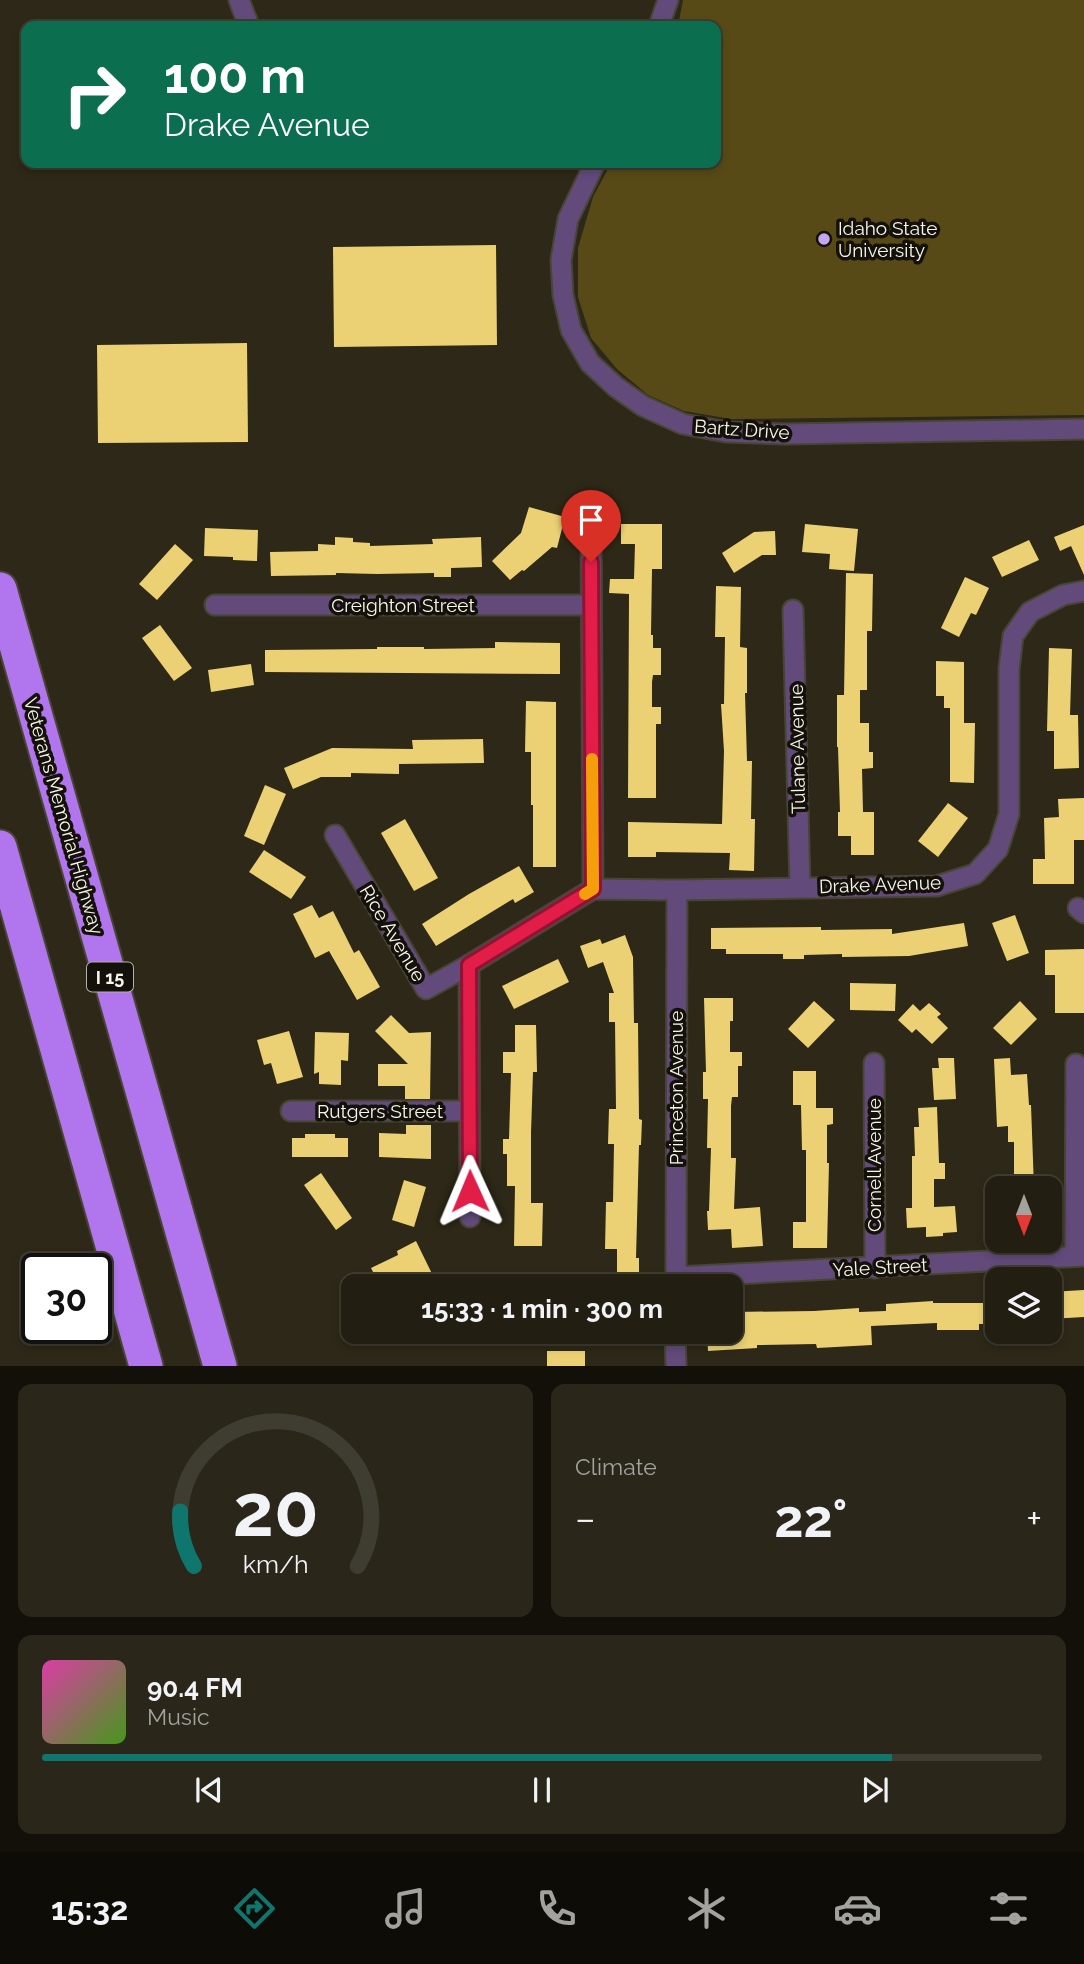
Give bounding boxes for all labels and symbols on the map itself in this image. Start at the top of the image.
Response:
place label: Idaho State University [838,217,937,261]
marker: Idaho State University [816,231,832,247]
street label: Bartz Drive [694,415,790,443]
pin [561,490,621,562]
street label: Creighton Street [331,594,475,616]
street label: Tulane Avenue [785,684,809,814]
street label: Veterans Memorial Highway [20,695,108,937]
street label: Drake Avenue [819,871,941,897]
street label: Rice Avenue [356,881,430,985]
road number: I 15 [87,962,133,992]
street label: Princeton Avenue [665,1011,687,1165]
street label: Cornell Avenue [863,1098,885,1232]
street label: Rutgers Street [317,1100,444,1122]
position arrow [433,1154,507,1228]
north arrow [985,1176,1062,1253]
speed limit sign: 30 [21,1253,112,1344]
street label: Yale Street [832,1253,929,1280]

